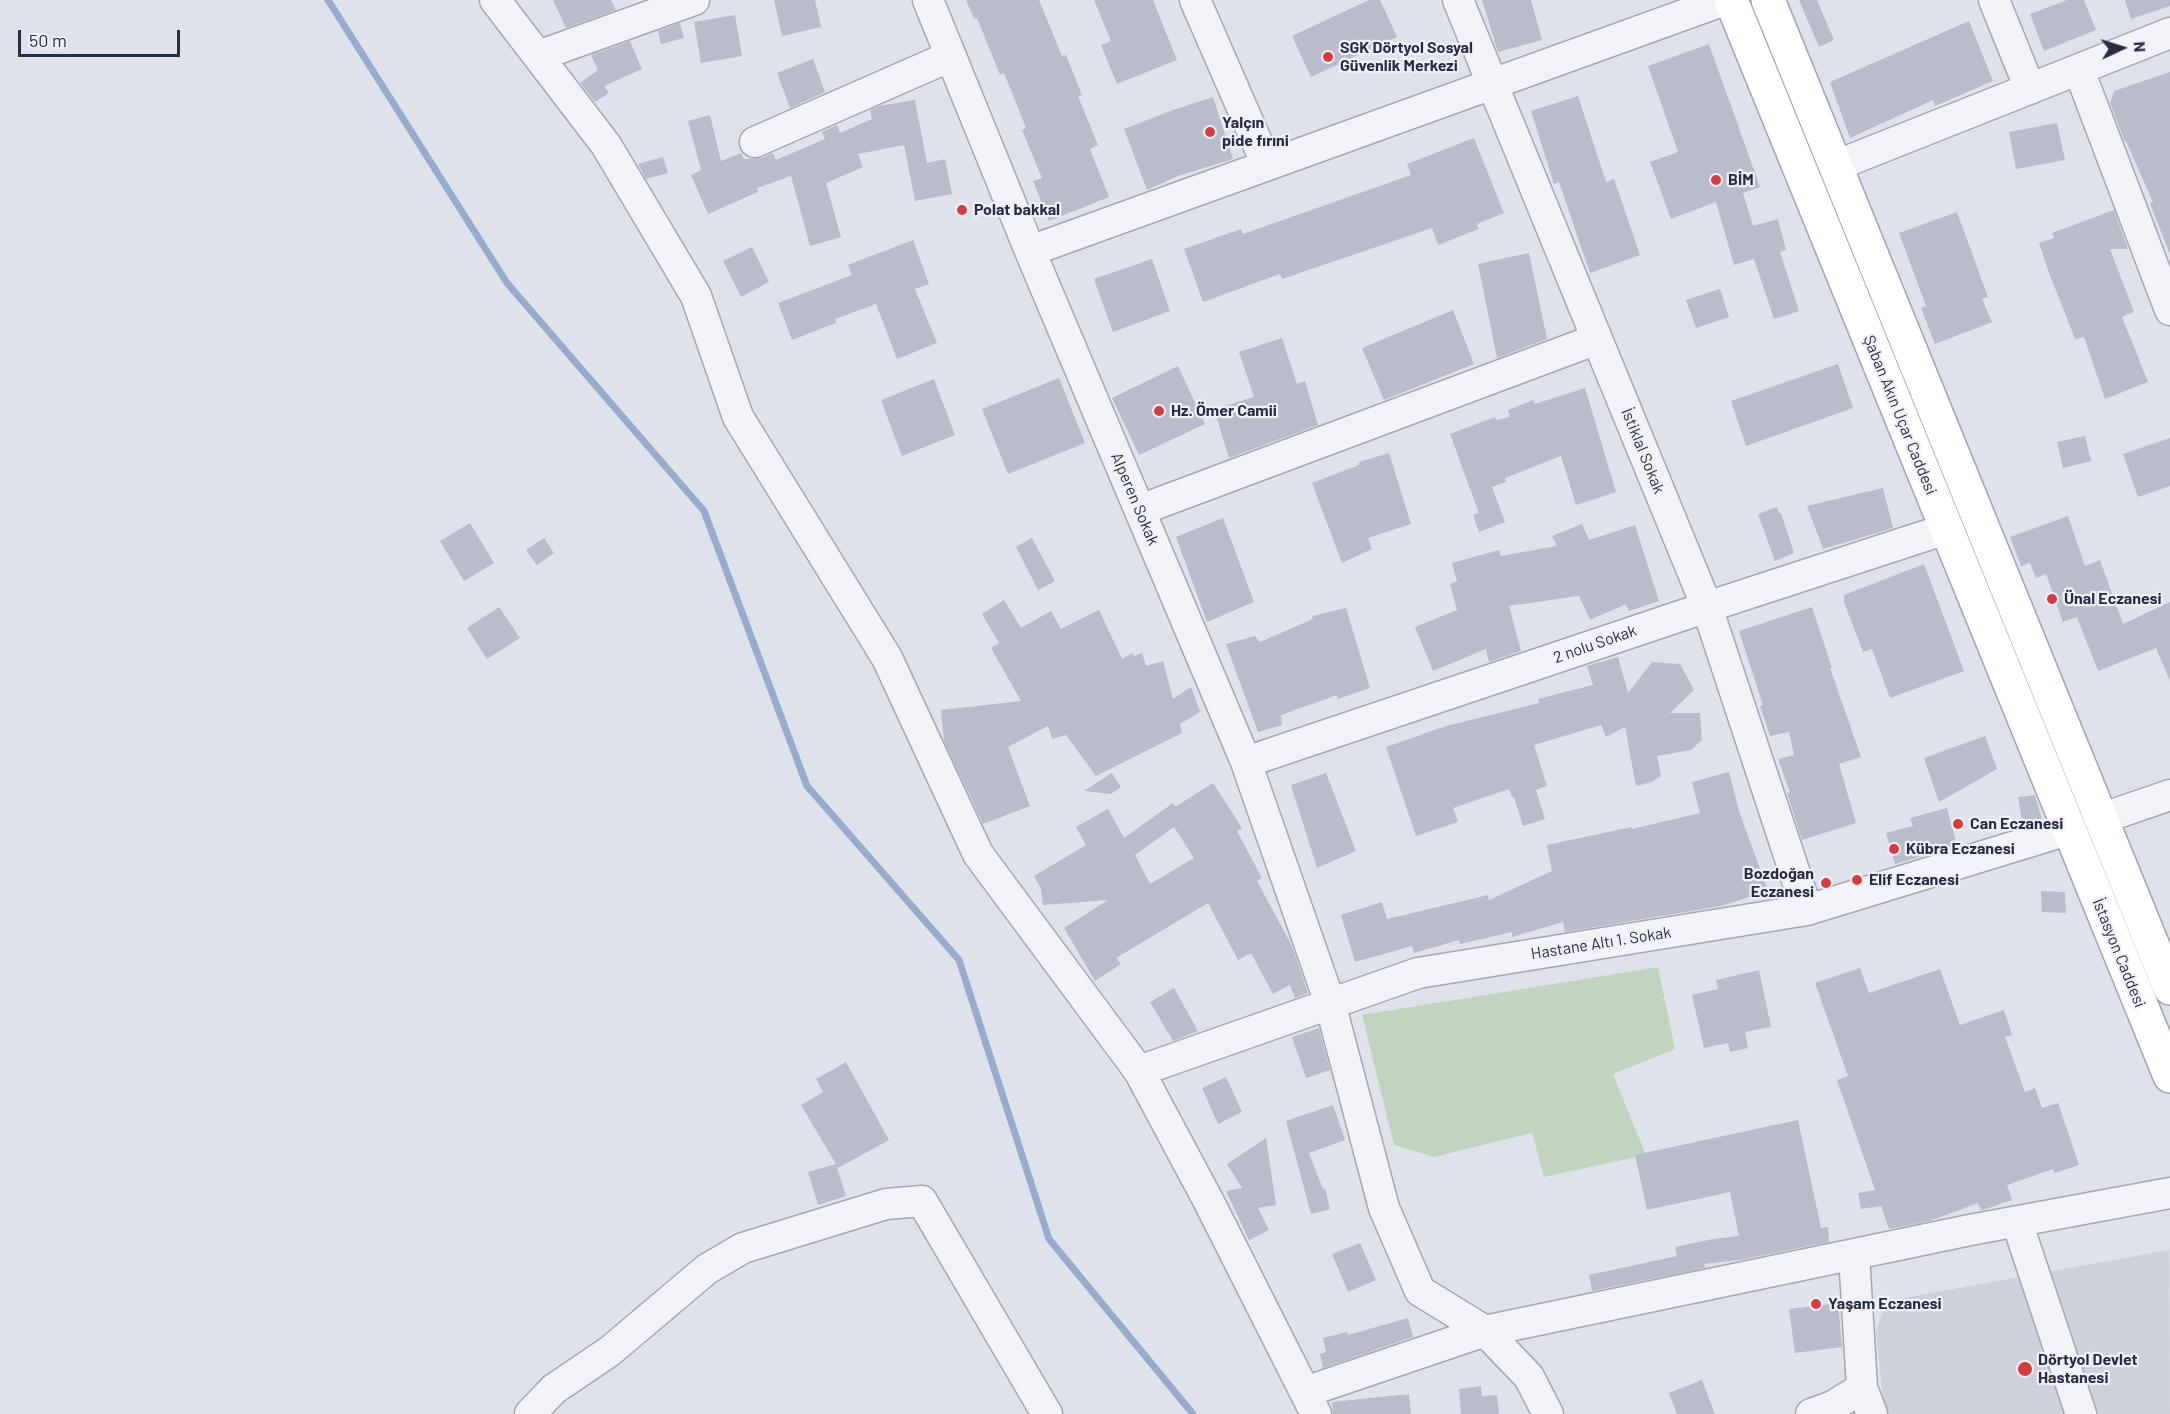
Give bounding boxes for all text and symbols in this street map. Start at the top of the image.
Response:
scale bar [21,18,183,56]
north arrow [2092,18,2152,78]
text: 50 m [29,29,67,51]
place label: SGK Dörtyol Sosyal Güvenlik Merkezi [1340,38,1473,76]
text: N [2131,41,2150,53]
marker: SGK Dörtyol Sosyal Güvenlik Merkezi [1321,50,1335,64]
place label: Yalçın pide fırıni [1222,113,1289,151]
marker: Yalçın pide fırıni [1203,125,1217,139]
place label: BİM [1728,170,1754,190]
marker: BİM [1709,173,1723,187]
place label: Polat bakkal [974,200,1060,220]
marker: Polat bakkal [955,203,969,217]
street label: Şaban Akın Uçar Caddesi [1859,332,1941,498]
place label: Hz. Ömer Camii [1171,401,1277,421]
marker: Hz. Ömer Camii [1152,404,1166,418]
street label: İstiklal Sokak [1617,405,1669,497]
street label: Alperen Sokak [1107,450,1163,548]
place label: Ünal Eczanesi [2064,589,2162,609]
marker: Ünal Eczanesi [2045,592,2059,606]
street label: 2 nolu Sokak [1551,621,1639,667]
place label: Can Eczanesi [1970,814,2063,834]
marker: Can Eczanesi [1951,817,1965,831]
place label: Kübra Eczanesi [1906,839,2015,859]
marker: Kübra Eczanesi [1887,842,1901,856]
place label: Bozdoğan Eczanesi [1744,864,1814,902]
place label: Elif Eczanesi [1869,870,1959,890]
marker: Elif Eczanesi [1850,873,1864,887]
marker: Bozdoğan Eczanesi [1819,876,1833,890]
street label: İstasyon Caddesi [2088,896,2150,1010]
street label: Hastane Altı 1. Sokak [1529,922,1673,964]
place label: Yaşam Eczanesi [1828,1294,1942,1314]
marker: Yaşam Eczanesi [1809,1297,1823,1311]
place label: Dörtyol Devlet Hastanesi [2038,1350,2138,1388]
marker: Dörtyol Devlet Hastanesi [2016,1360,2034,1378]

